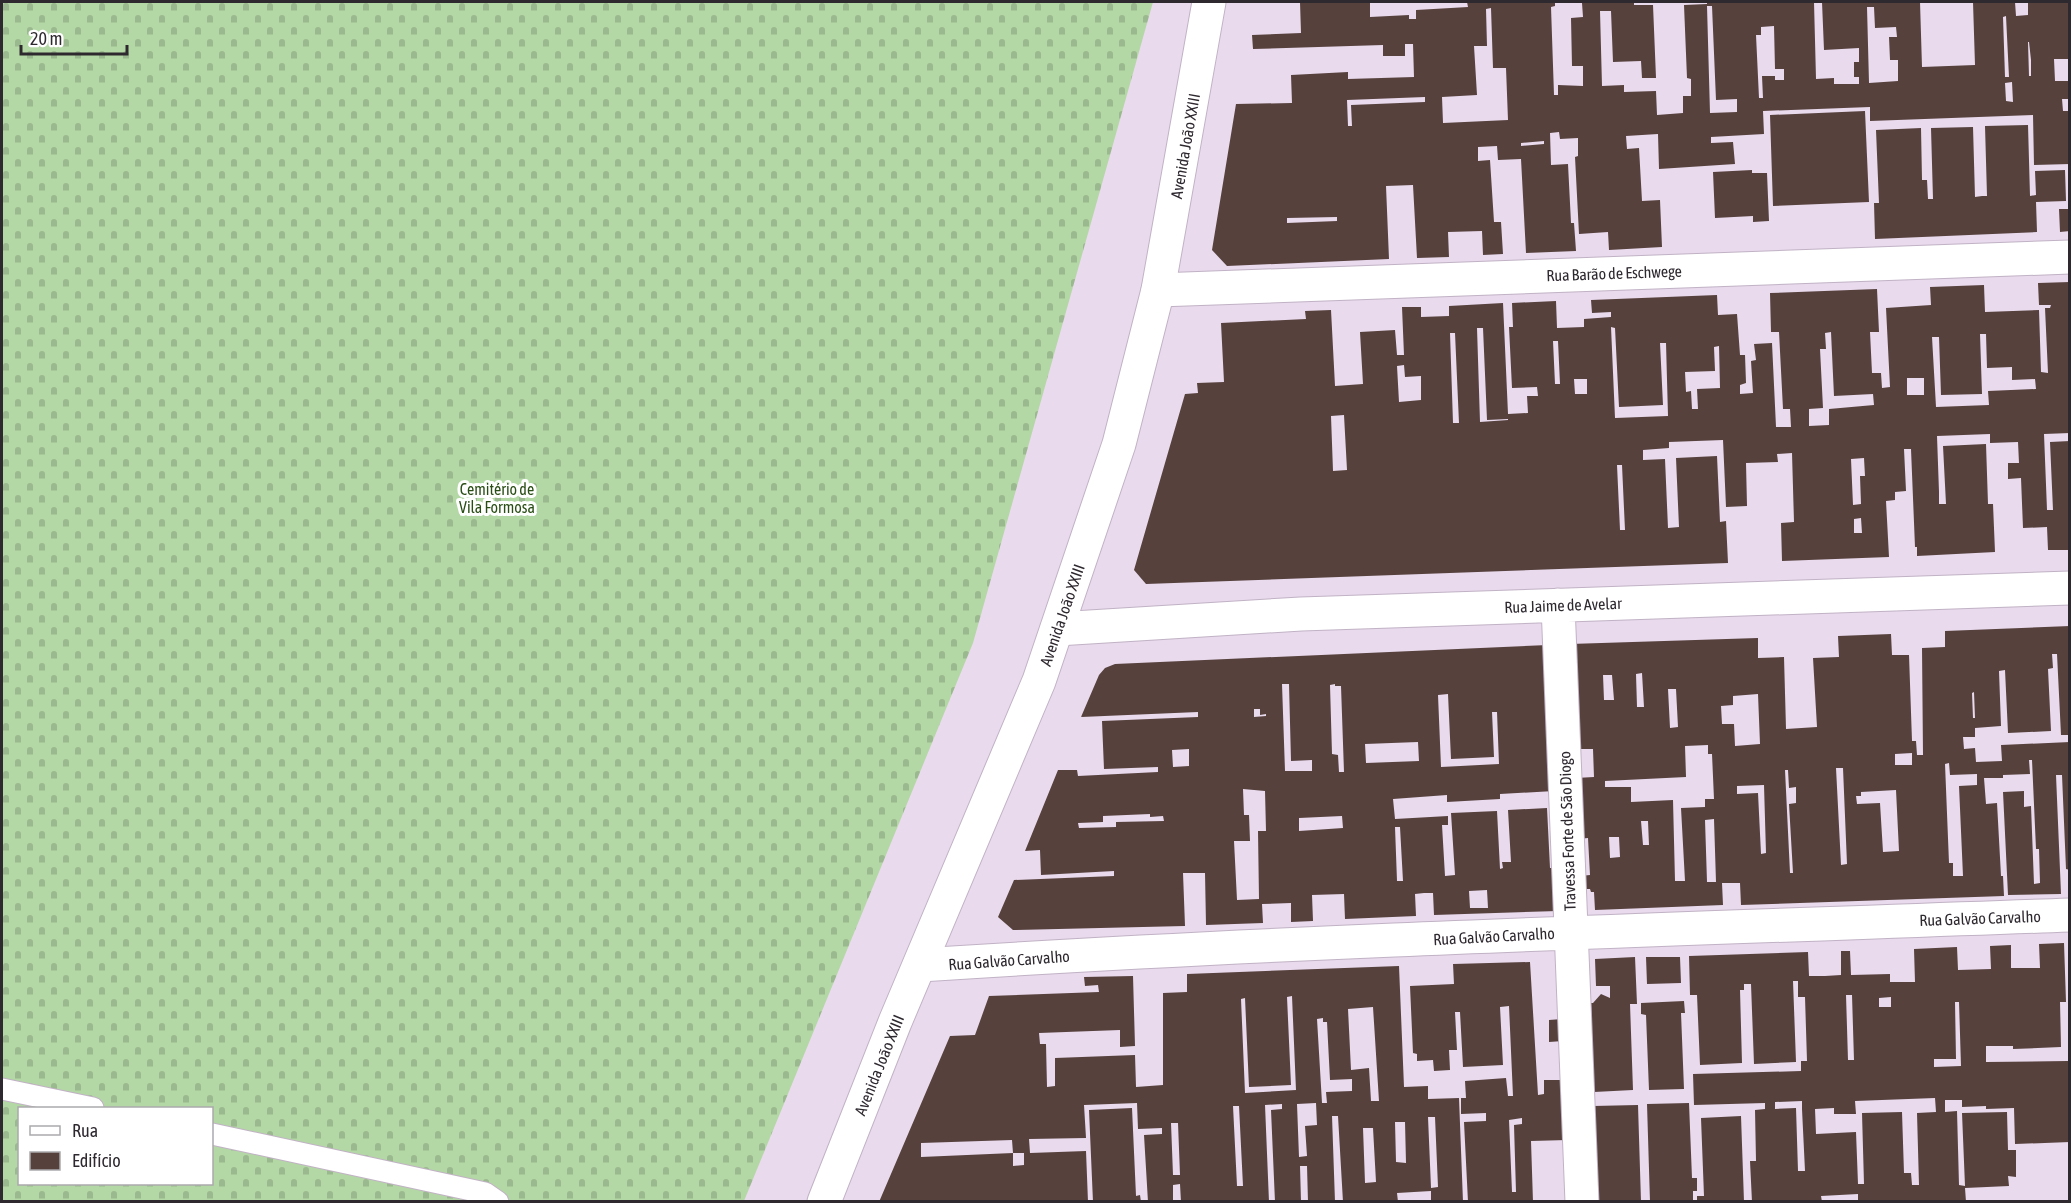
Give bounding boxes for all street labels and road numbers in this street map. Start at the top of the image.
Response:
street label: Avenida João XXIII [1167,92,1203,200]
street label: Rua Barão de Eschwege [1546,262,1682,285]
street label: Avenida João XXIII [1036,562,1088,668]
street label: Rua Jaime de Avelar [1504,594,1622,616]
street label: Travessa Forte de São Diogo [1555,751,1580,911]
street label: Rua Galvão Carvalho [1919,907,2041,929]
street label: Rua Galvão Carvalho [1433,924,1555,948]
street label: Rua Galvão Carvalho [948,947,1070,973]
street label: Avenida João XXIII [851,1012,907,1118]

